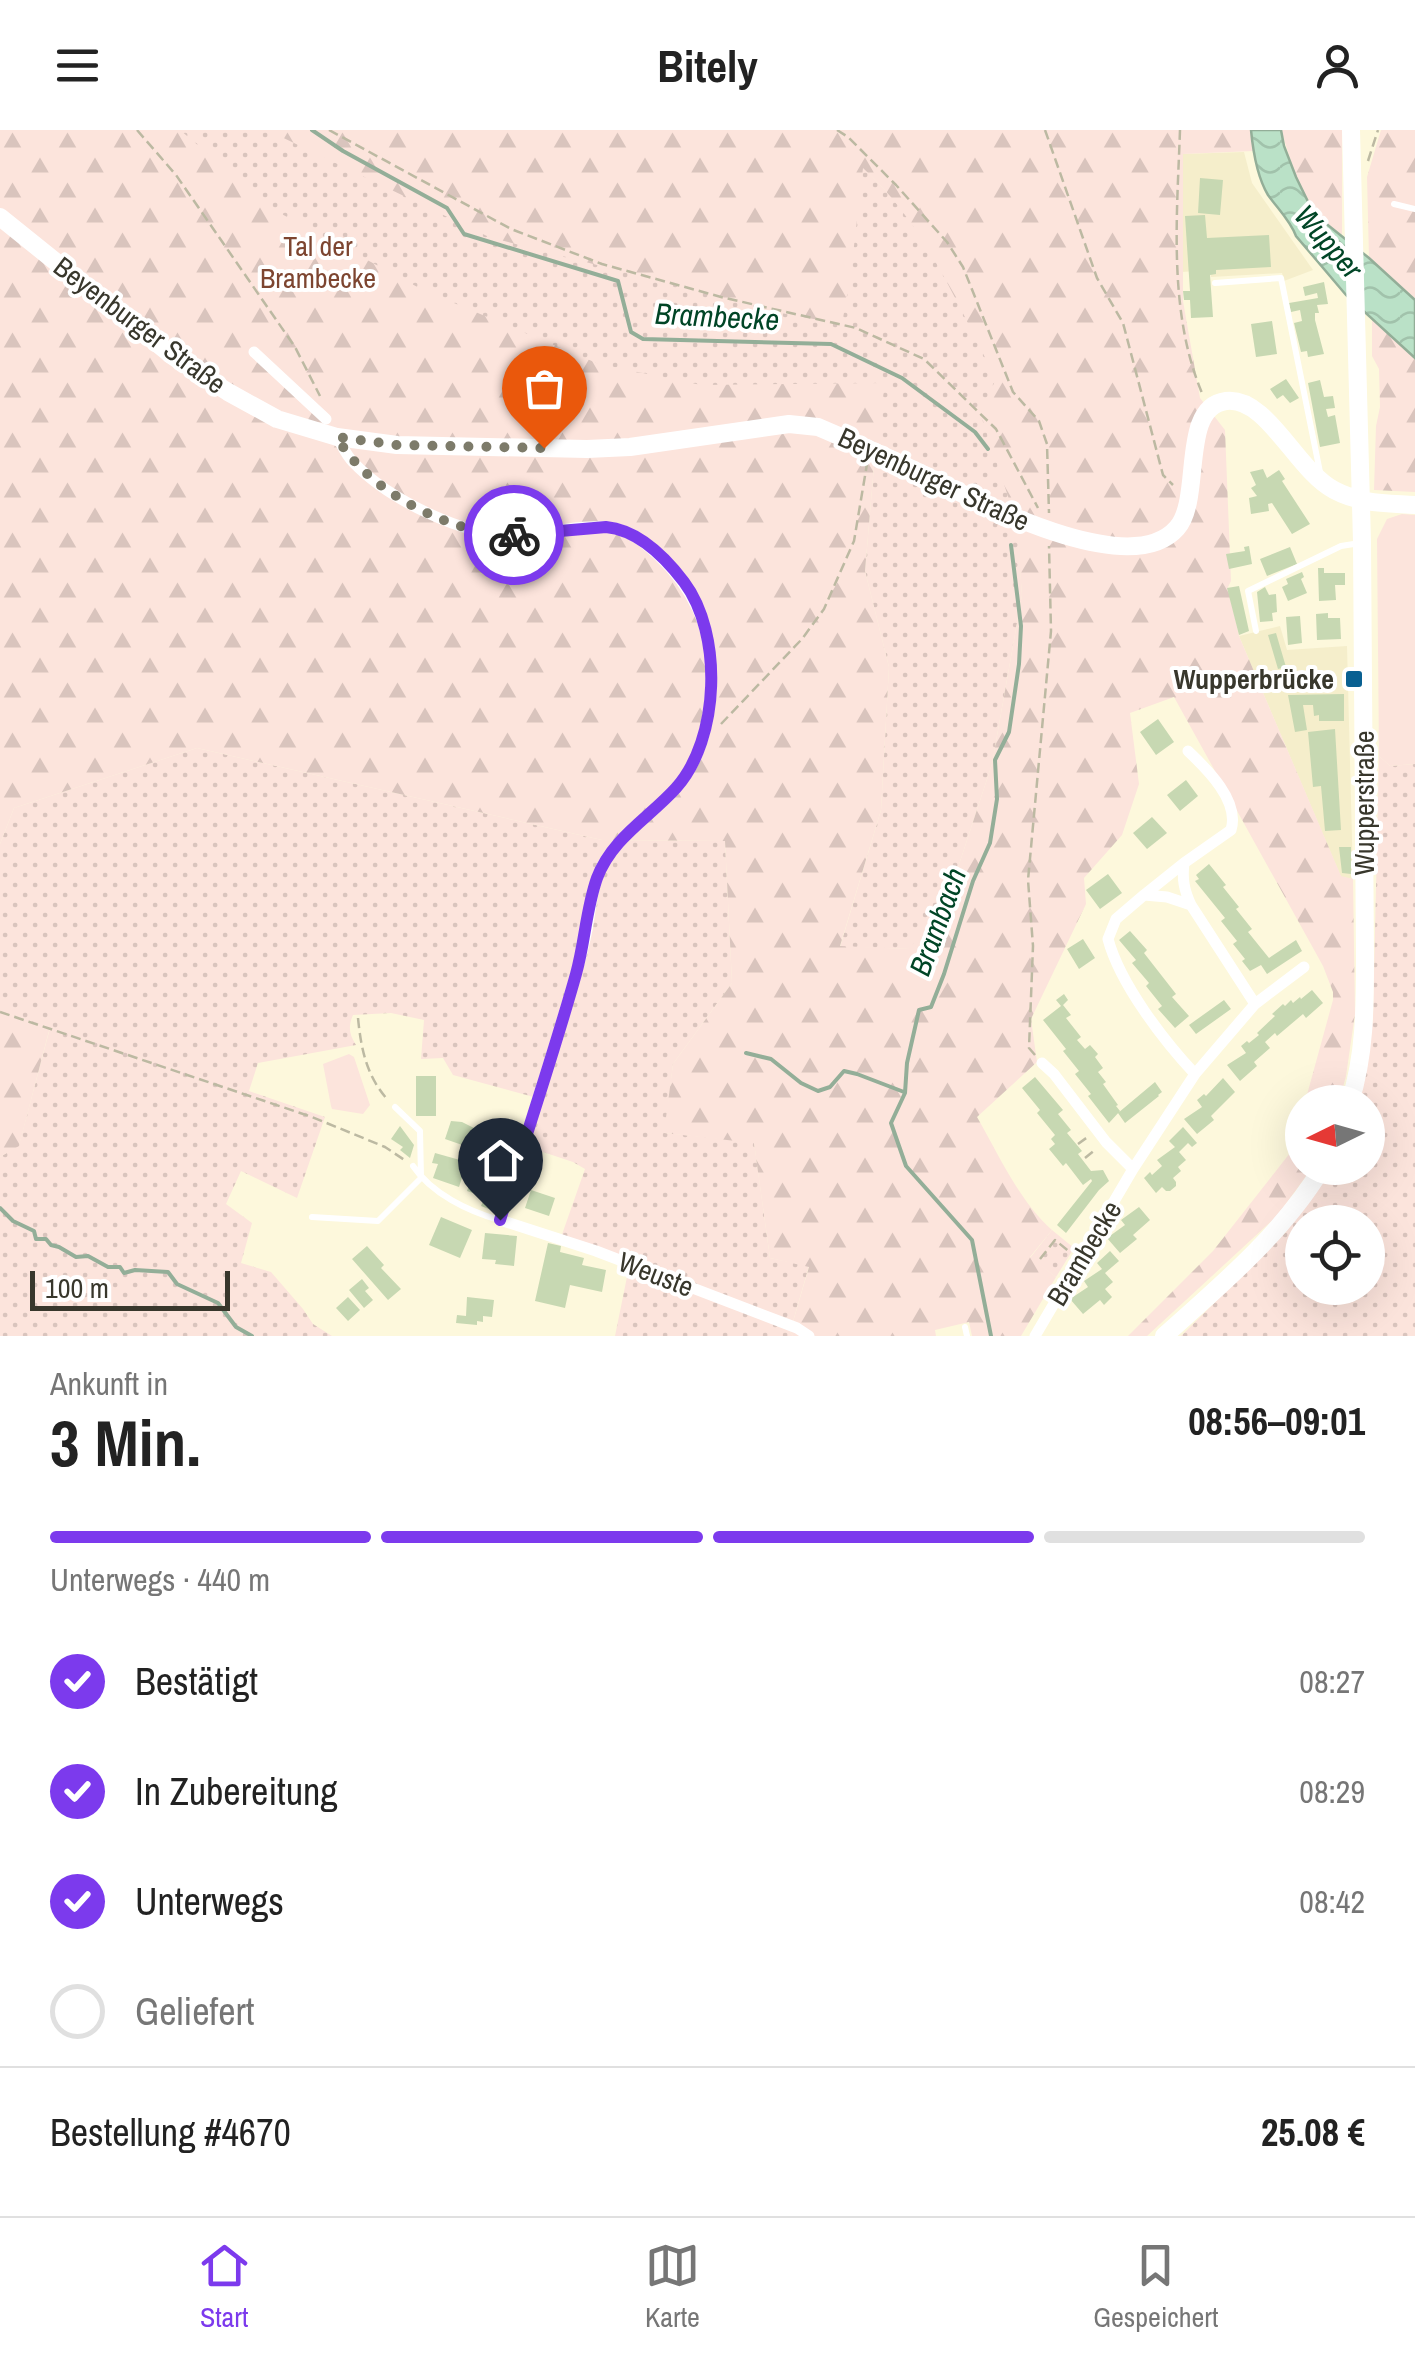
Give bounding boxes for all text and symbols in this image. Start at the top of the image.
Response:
text: Bitely [657,35,758,96]
icon: menu [50,38,105,93]
icon: person [1310,38,1365,93]
water label: Wupper [1286,196,1372,287]
park label: Tal der Brambecke [260,227,376,297]
street label: Beyenburger Straße [46,248,234,402]
water label: Brambecke [654,293,780,339]
pin [502,346,587,449]
icon: bag [517,361,572,416]
street label: Beyenburger Straße [832,418,1036,540]
courier [464,485,564,585]
icon: bike [487,508,542,563]
place label: Wupperbrücke [1174,660,1334,698]
marker: Wupperbrücke [1343,668,1365,690]
street label: Wupperstraße [1345,730,1383,876]
water label: Brambach [899,862,975,981]
north arrow [1285,1085,1385,1185]
map controls [1285,1085,1385,1305]
pin [458,1118,543,1221]
icon: home [473,1133,528,1188]
street label: Brambecke [1038,1193,1130,1313]
button: locate [1285,1205,1385,1305]
street label: Weuste [613,1242,699,1306]
scale bar [30,1266,230,1310]
text: 100 m [45,1269,109,1307]
text: Ankunft in [50,1362,168,1405]
text: 08:56–09:01 [1188,1396,1365,1447]
text: 3 Min. [50,1399,201,1486]
text: Unterwegs · 440 m [50,1558,270,1601]
icon: check [50,1654,105,1709]
text: Bestätigt [135,1656,258,1707]
text: 08:27 [1299,1660,1365,1703]
icon: check [50,1764,105,1819]
text: In Zubereitung [135,1766,338,1817]
text: 08:29 [1299,1770,1365,1813]
icon: check [50,1874,105,1929]
text: Unterwegs [135,1876,284,1927]
text: 08:42 [1299,1880,1365,1923]
text: Geliefert [135,1986,255,2037]
text: Bestellung #4670 [50,2107,291,2158]
text: 25.08 € [1261,2107,1365,2158]
tab: Start [197,2238,252,2336]
tab: Karte [645,2238,700,2336]
tab: Gespeichert [1093,2238,1218,2336]

